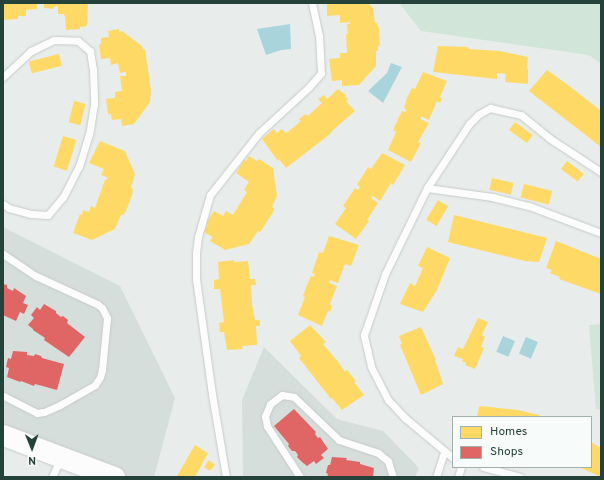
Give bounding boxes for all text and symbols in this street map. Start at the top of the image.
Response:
legend [452,416,592,468]
text: Homes [490,424,527,440]
north arrow [12,428,52,468]
text: Shops [490,444,523,460]
text: N [28,453,36,467]

